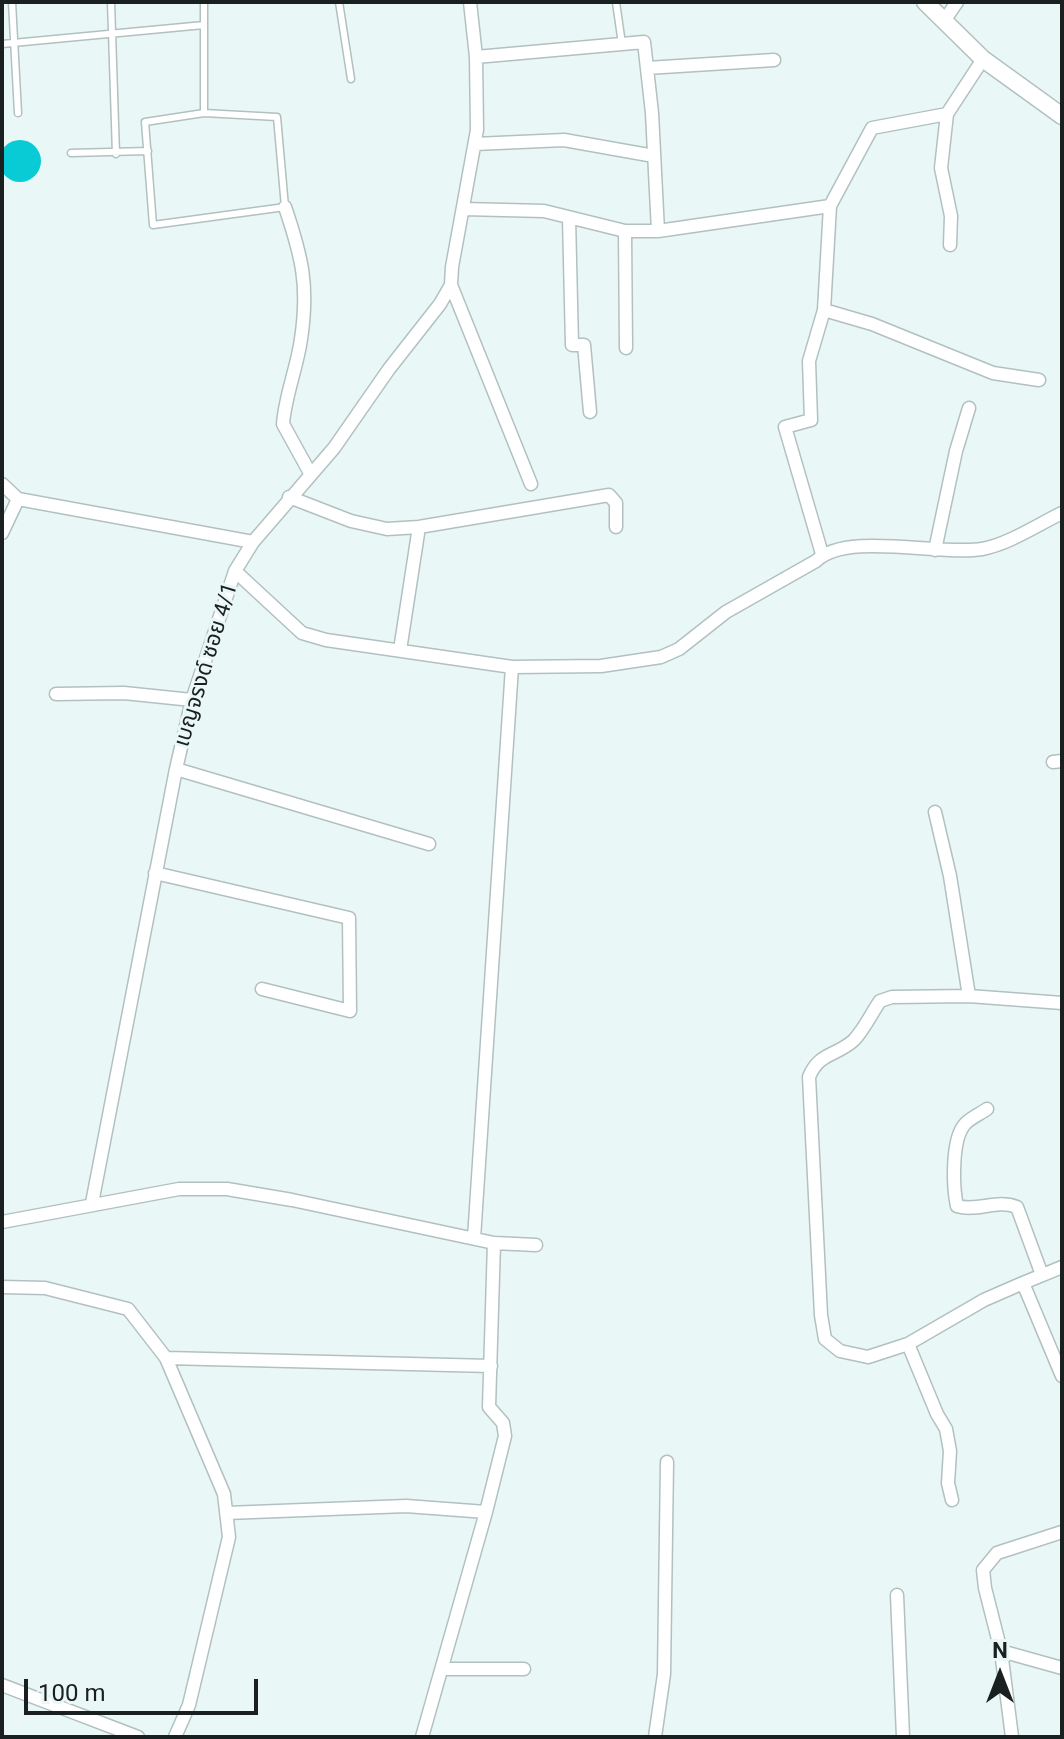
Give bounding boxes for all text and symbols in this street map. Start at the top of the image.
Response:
street label: เบญจรงด์ ซอย 4/1 [170,580,244,750]
north arrow [960,1635,1040,1715]
text: N [992,1638,1008,1663]
scale bar [28,1663,262,1713]
text: 100 m [38,1679,105,1707]

